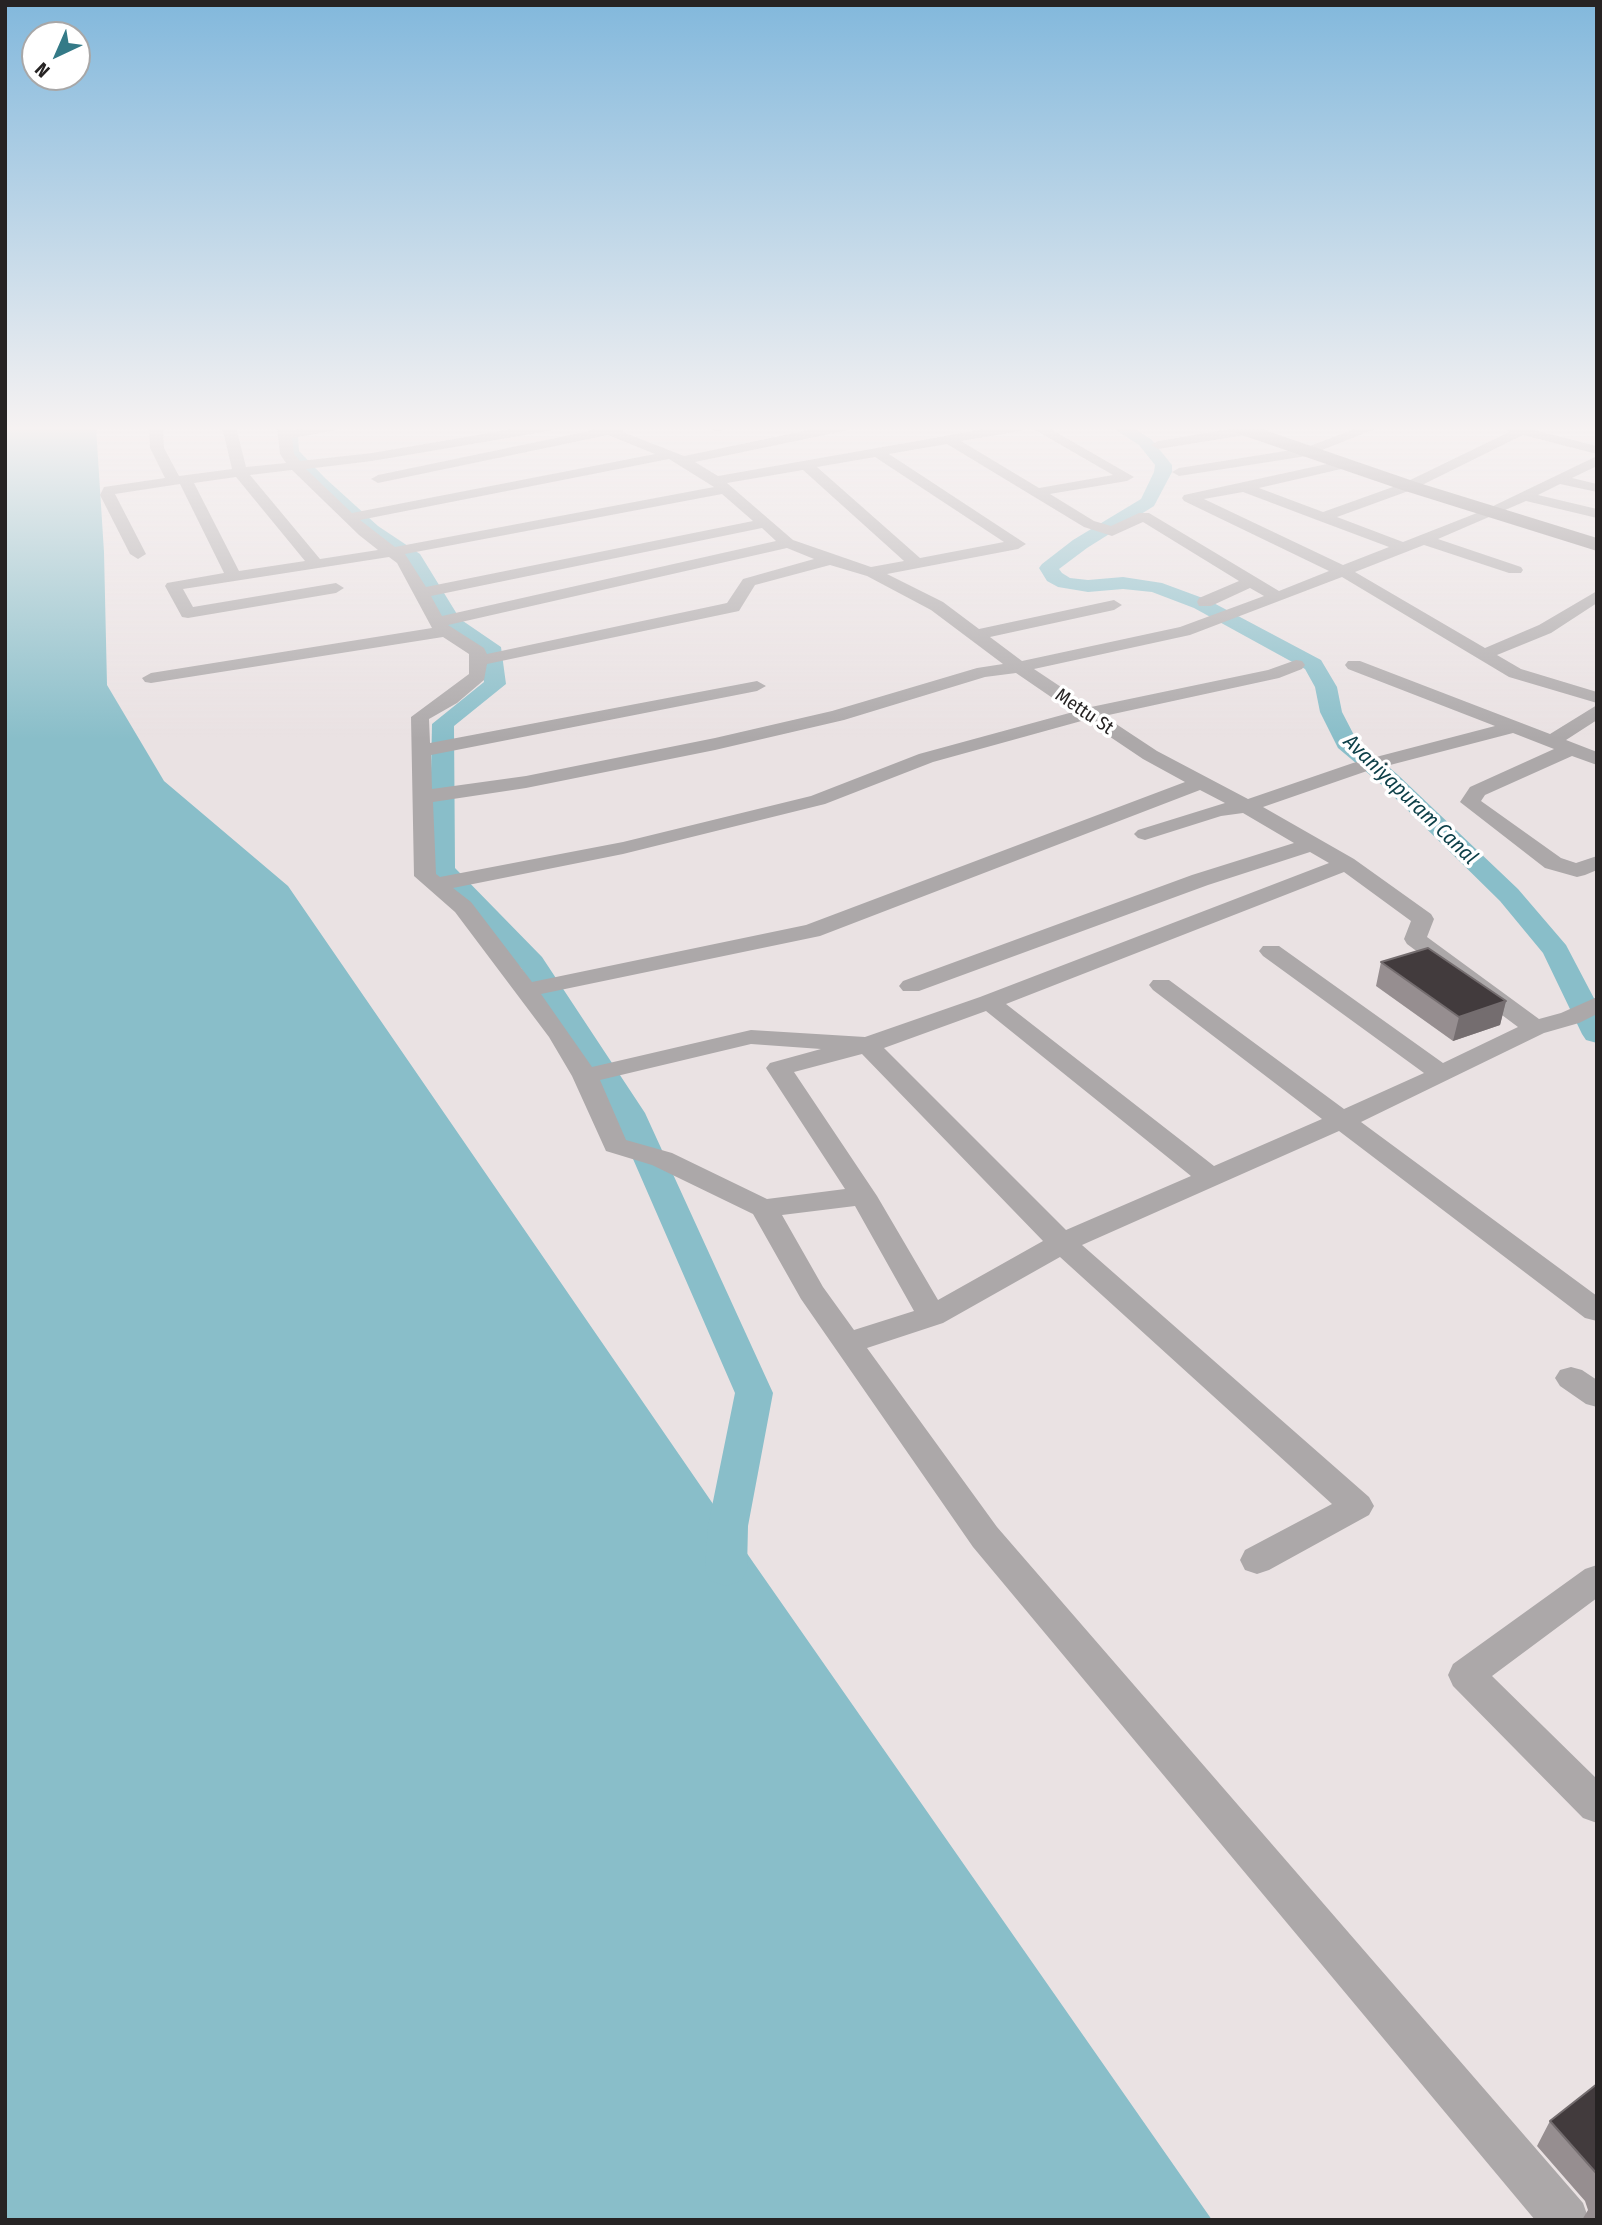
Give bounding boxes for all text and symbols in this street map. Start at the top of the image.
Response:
north arrow [21,21,91,91]
text: N [30,58,55,82]
street label: Mettu St [1051,684,1117,740]
water label: Avaniyapuram Canal [1338,730,1482,870]

